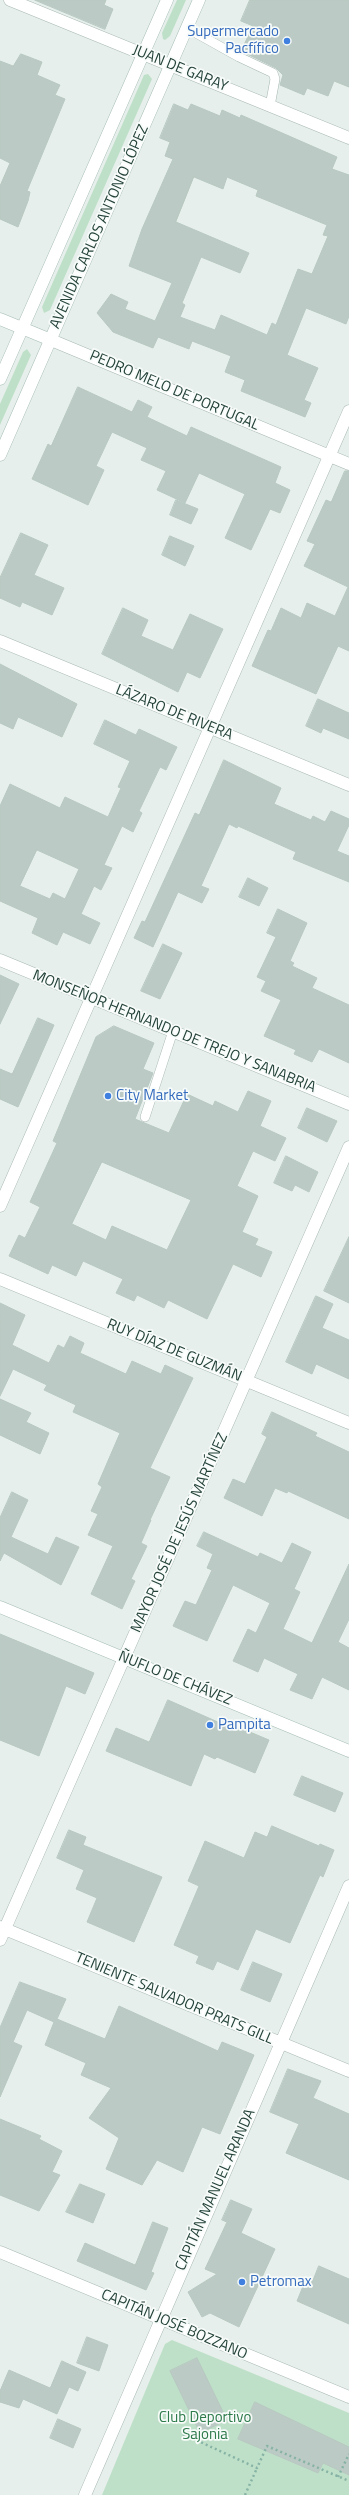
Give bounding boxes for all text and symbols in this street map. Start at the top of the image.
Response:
place label: Supermercado Pacfífico [187,23,279,58]
marker: Supermercado Pacfífico [282,36,292,46]
street label: JUAN DE GARAY [130,42,230,96]
street label: AVENIDA CARLOS ANTONIO LÓPEZ [47,122,153,332]
street label: PEDRO MELO DE PORTUGAL [87,347,261,435]
street label: LÁZARO DE RIVERA [113,681,235,745]
street label: MONSEÑOR HERNANDO DE TREJO Y SANABRIA [30,967,318,1097]
place label: City Market [116,1087,188,1105]
marker: City Market [103,1091,113,1101]
street label: RUY DÍAZ DE GUZMÁN [104,1316,244,1386]
street label: MAYOR JOSÉ DE JESÚS MARTÍNEZ [128,1430,232,1636]
street label: ÑUFLO DE CHÁVEZ [116,1648,234,1710]
place label: Pampita [218,1716,271,1734]
marker: Pampita [205,1720,215,1730]
street label: TENIENTE SALVADOR PRATS GILL [72,1949,276,2049]
street label: CAPITÁN MANUEL ARANDA [172,2106,260,2274]
place label: Petromax [250,2273,311,2291]
marker: Petromax [237,2277,247,2287]
street label: CAPITÁN JOSÉ BOZZANO [98,2286,250,2364]
park label: Club Deportivo Sajonia [159,2409,251,2444]

